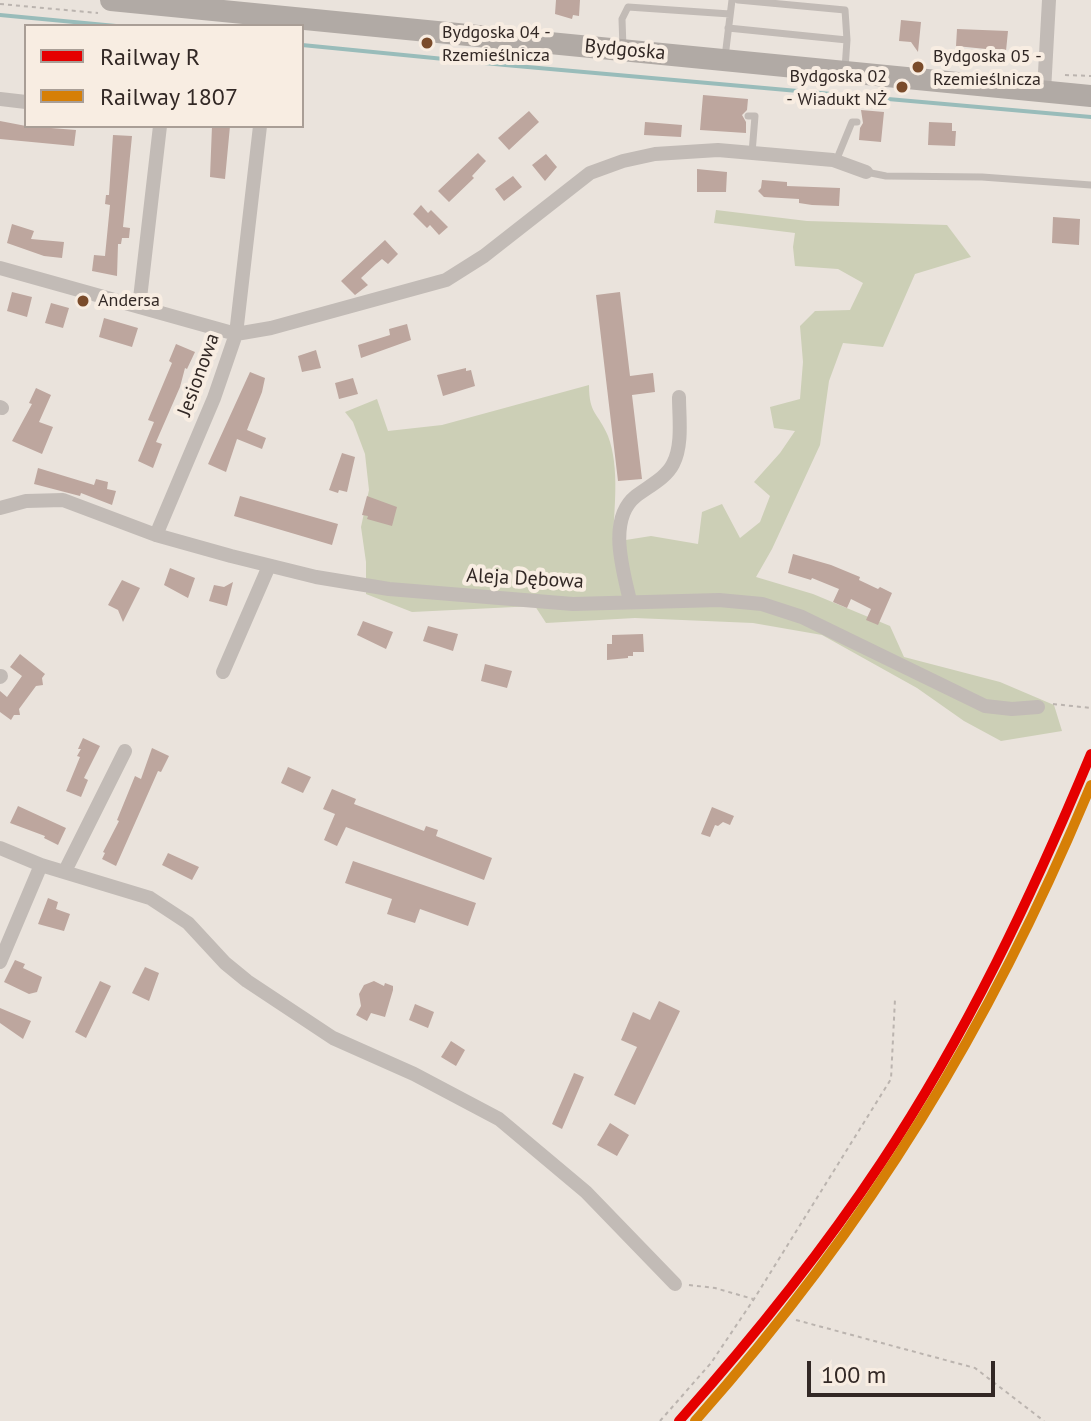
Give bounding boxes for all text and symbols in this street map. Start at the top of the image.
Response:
place label: Bydgoska 04 - Rzemieślnicza [442,22,551,64]
legend [24,24,304,128]
marker: Bydgoska 04 - Rzemieślnicza [419,35,435,51]
street label: Bydgoska [584,35,666,65]
text: Railway R [100,41,200,72]
place label: Bydgoska 05 - Rzemieślnicza [933,46,1042,88]
marker: Bydgoska 05 - Rzemieślnicza [910,59,926,75]
place label: Bydgoska 02 - Wiadukt NŻ [786,66,887,108]
marker: Bydgoska 02 - Wiadukt NŻ [894,79,910,95]
text: Railway 1807 [100,81,238,112]
place label: Andersa [98,290,160,312]
marker: Andersa [75,293,91,309]
street label: Jesionowa [173,330,225,420]
street label: Aleja Dębowa [466,564,584,594]
scale bar [811,1345,999,1395]
text: 100 m [821,1359,886,1390]

